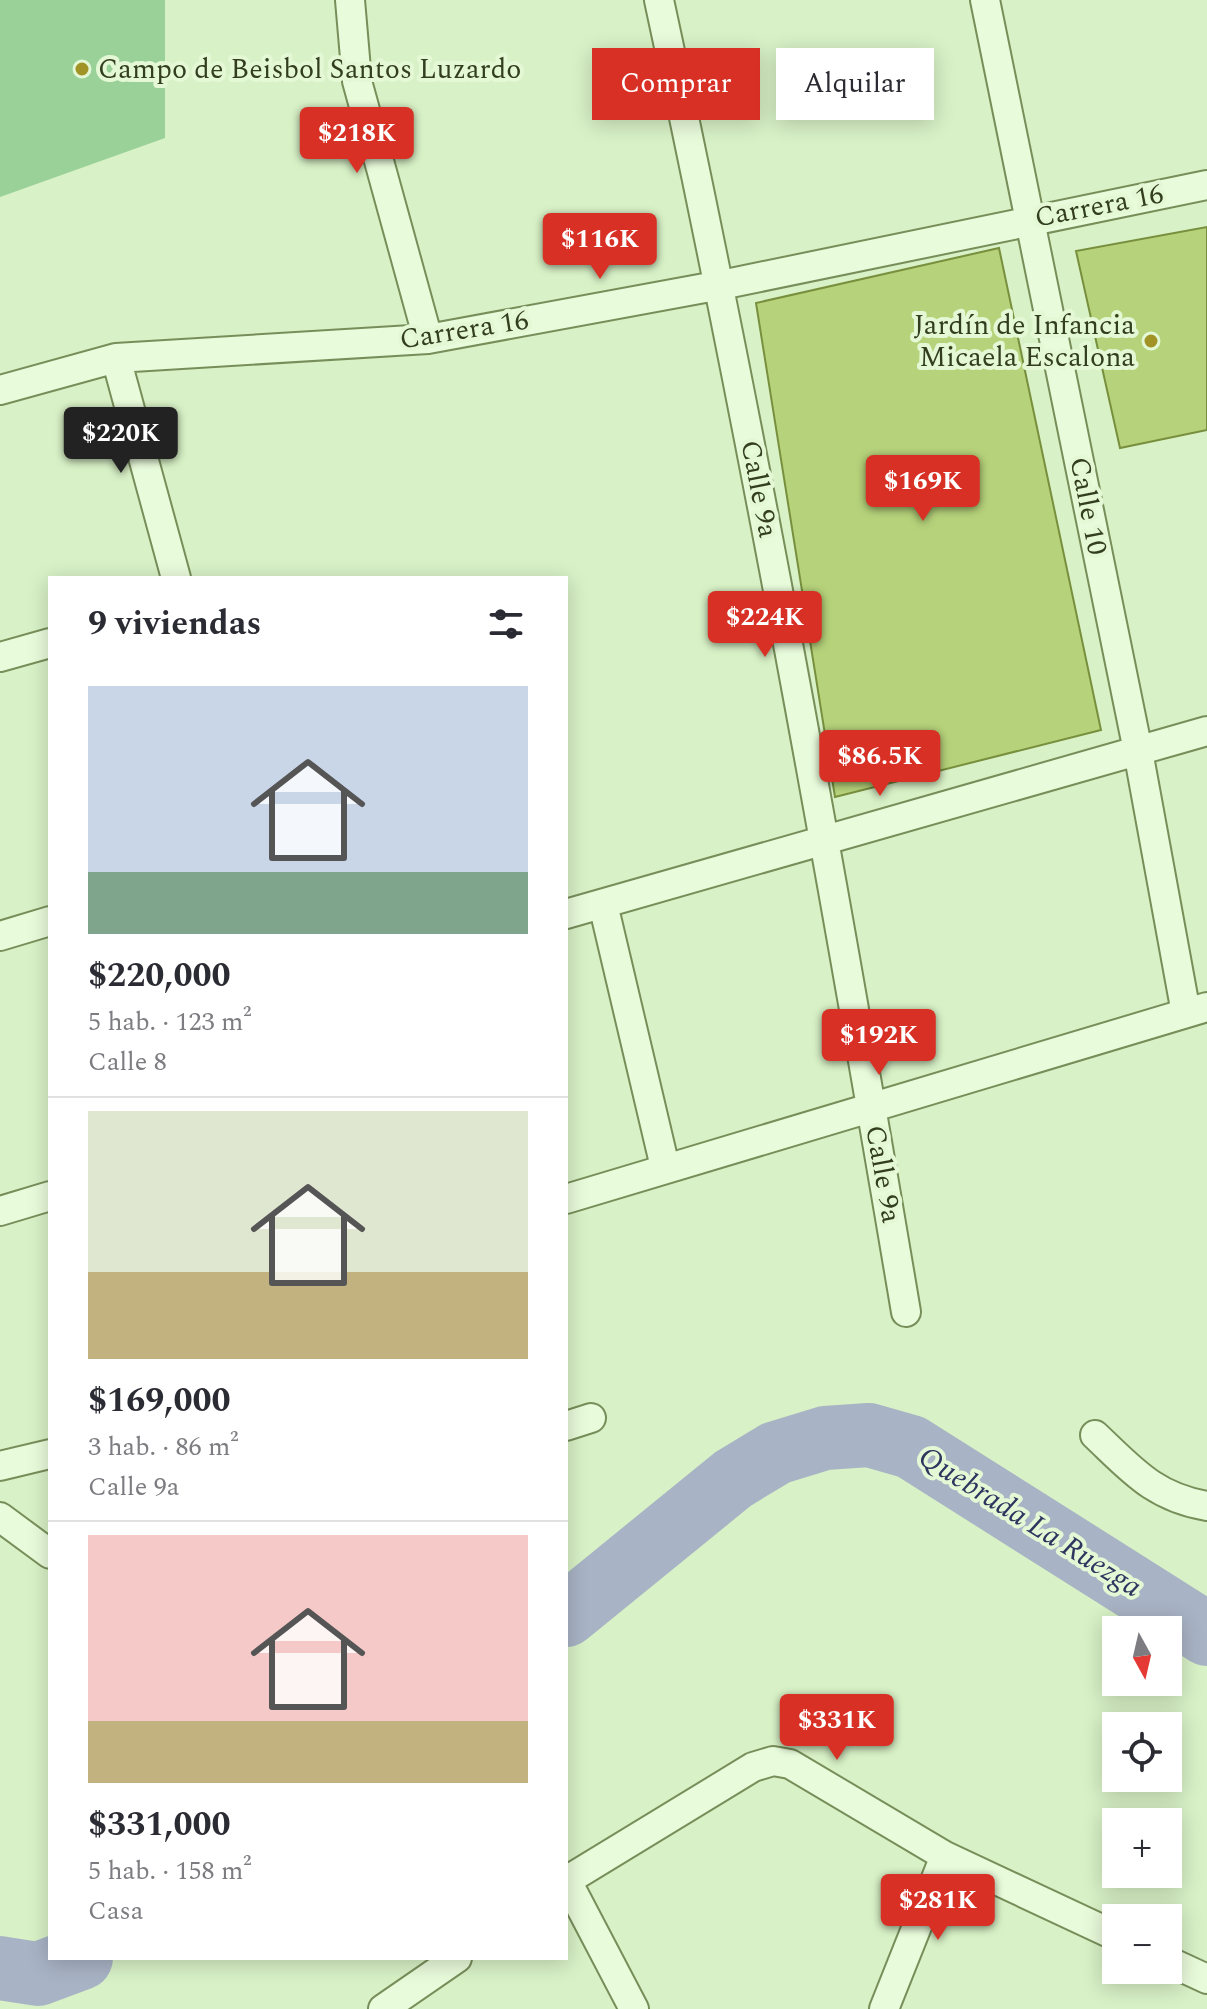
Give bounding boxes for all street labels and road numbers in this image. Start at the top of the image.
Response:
street label: Carrera 16 [1031,173,1167,239]
street label: Carrera 16 [396,299,532,361]
street label: Calle 9a [728,437,790,542]
street label: Calle 10 [1057,453,1119,559]
street label: Calle 9a [853,1122,913,1227]

